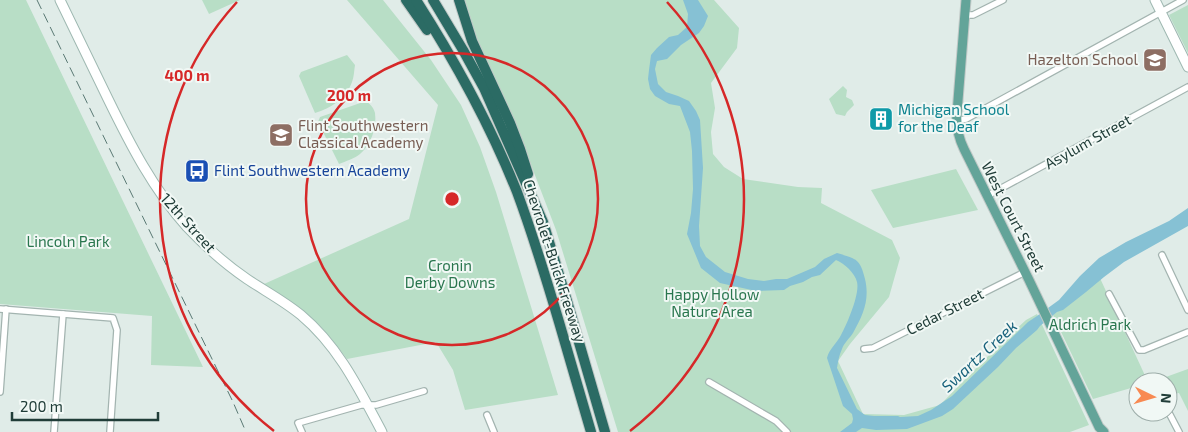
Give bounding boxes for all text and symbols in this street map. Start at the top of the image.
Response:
school or university icon: Hazelton School [1142,47,1168,73]
place label: Hazelton School [1027,50,1139,68]
text: 400 m [165,66,209,84]
text: 200 m [327,86,371,104]
place label: Michigan School for the Deaf [898,100,1010,135]
building icon: Michigan School for the Deaf [868,106,894,132]
street label: Asylum Street [1041,110,1134,172]
place label: Flint Southwestern Classical Academy [298,116,428,151]
school or university icon: Flint Southwestern Classical Academy [268,122,294,148]
bus stop icon: Flint Southwestern Academy [184,158,210,184]
street label: West Court Street [978,159,1050,275]
place label: Flint Southwestern Academy [214,161,410,179]
street label: Chevrolet-Buick Freeway [520,177,590,345]
street label: 12th Street [157,189,220,256]
centre of rings [443,190,461,208]
park label: Lincoln Park [26,232,110,250]
park label: Cronin Derby Downs [405,256,495,291]
street label: Cedar Street [903,284,986,338]
park label: Happy Hollow Nature Area [665,285,759,320]
park label: Aldrich Park [1049,315,1131,333]
water label: Swartz Creek [937,316,1020,395]
north arrow [1128,372,1178,422]
scale bar [12,390,159,422]
text: N [1158,392,1175,404]
text: 200 m [20,397,63,415]

